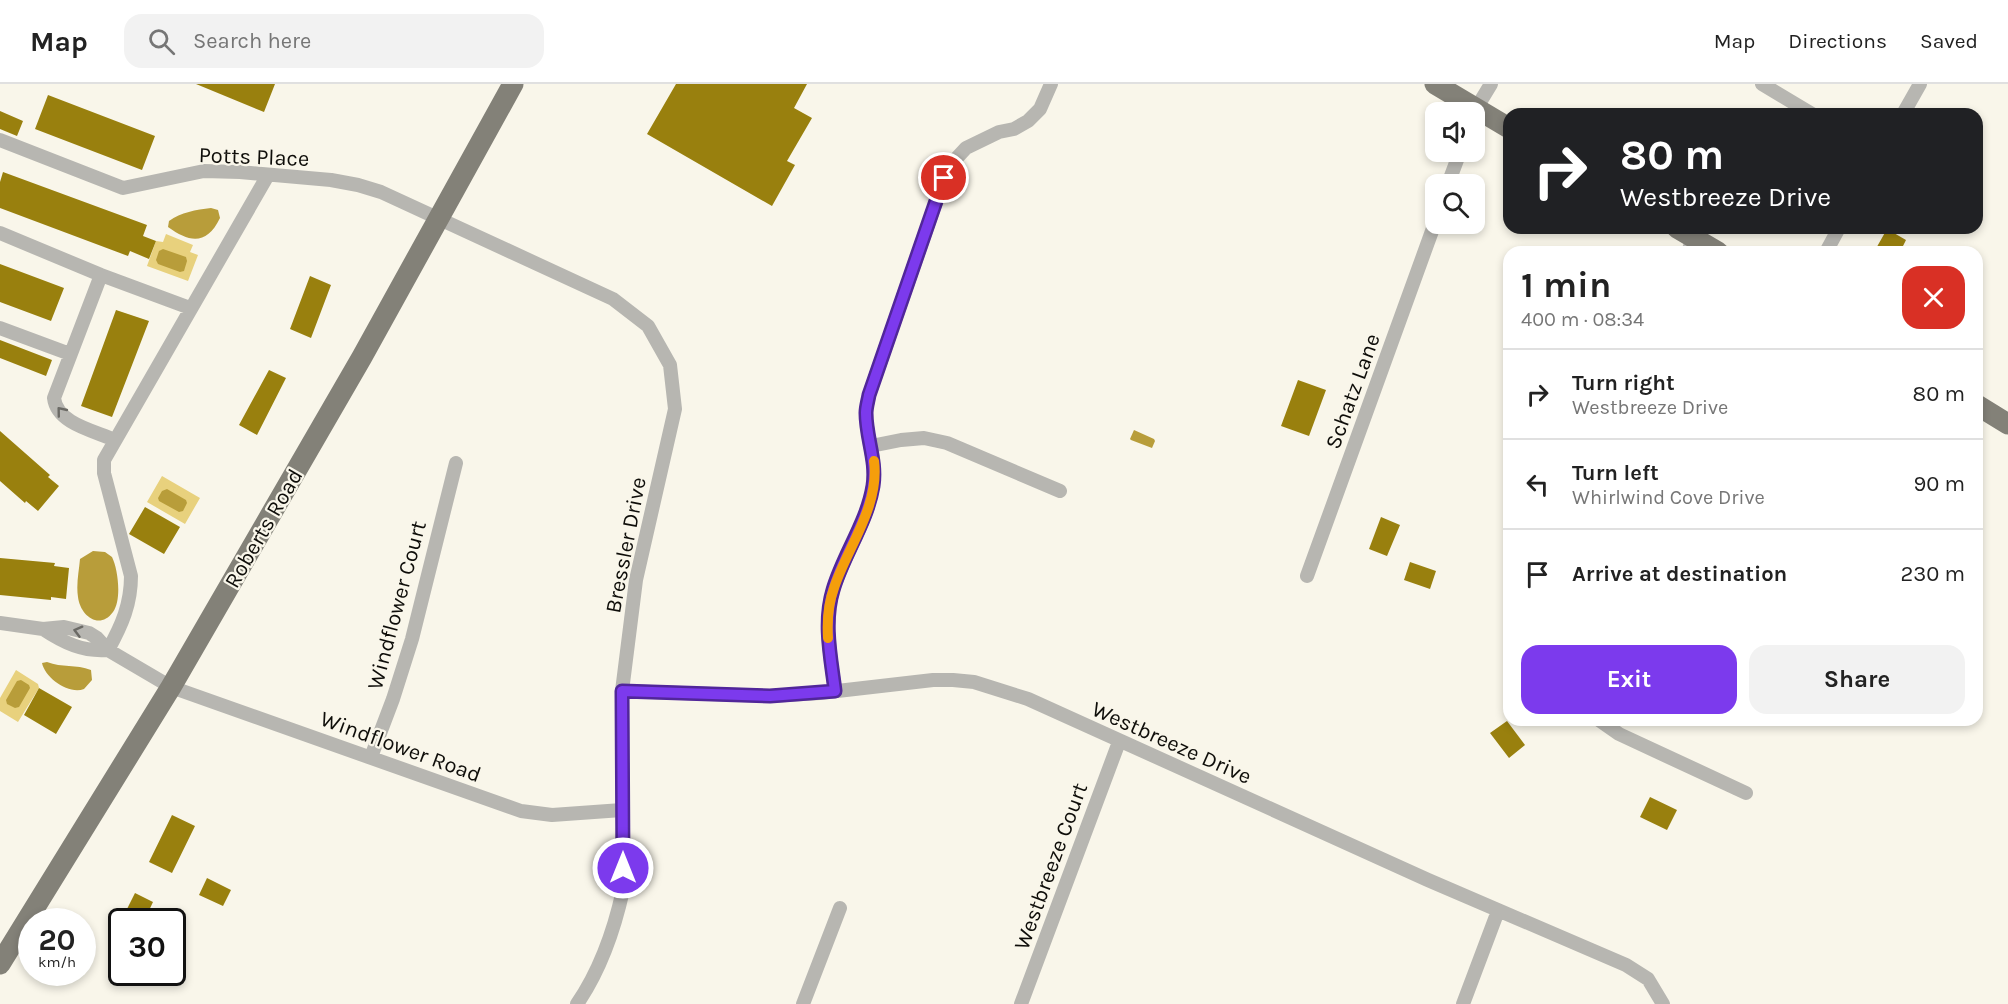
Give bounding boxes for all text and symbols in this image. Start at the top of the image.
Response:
search box [124,14,544,68]
text: Map [30,25,88,58]
icon: search [145,25,178,58]
text: Search here [193,28,311,54]
text: Map [1714,29,1755,53]
text: Directions [1788,29,1887,53]
text: Saved [1920,29,1978,53]
map controls [1425,102,1485,234]
button: sound [1425,102,1485,162]
text: 80 m [1620,130,1724,180]
icon: right [1521,132,1599,210]
street label: Potts Place [198,142,310,172]
pin [918,152,969,203]
icon: arrive [927,161,960,194]
button: search [1425,174,1485,234]
text: Westbreeze Drive [1620,181,1831,213]
text: 1 min [1521,264,1611,306]
button: close [1902,266,1965,329]
text: 400 m · 08:34 [1521,308,1644,331]
street label: Schatz Lane [1320,330,1386,453]
text: Turn right [1572,370,1675,396]
icon: right [1521,378,1554,411]
text: 80 m [1913,381,1965,407]
text: Westbreeze Drive [1572,396,1728,419]
one-way arrow [57,407,68,418]
text: Turn left [1572,460,1659,486]
street label: Roberts Road [219,464,308,593]
icon: left [1521,468,1554,501]
text: 90 m [1913,471,1965,497]
street label: Bressler Drive [600,475,652,615]
text: Whirlwind Cove Drive [1572,486,1765,509]
street label: Windflower Court [362,518,432,693]
icon: arrive [1521,558,1554,591]
text: Arrive at destination [1572,561,1787,587]
text: 230 m [1900,561,1965,587]
one-way arrow [74,625,84,638]
button: Exit [1521,645,1737,714]
button: Share [1749,645,1965,714]
street label: Westbreeze Drive [1088,696,1255,790]
street label: Windflower Road [317,706,485,788]
street label: Westbreeze Court [1009,779,1093,953]
position arrow [591,836,655,900]
speed limit sign: 30 [108,908,186,986]
text: 20 [38,922,76,958]
text: km/h [38,953,76,971]

